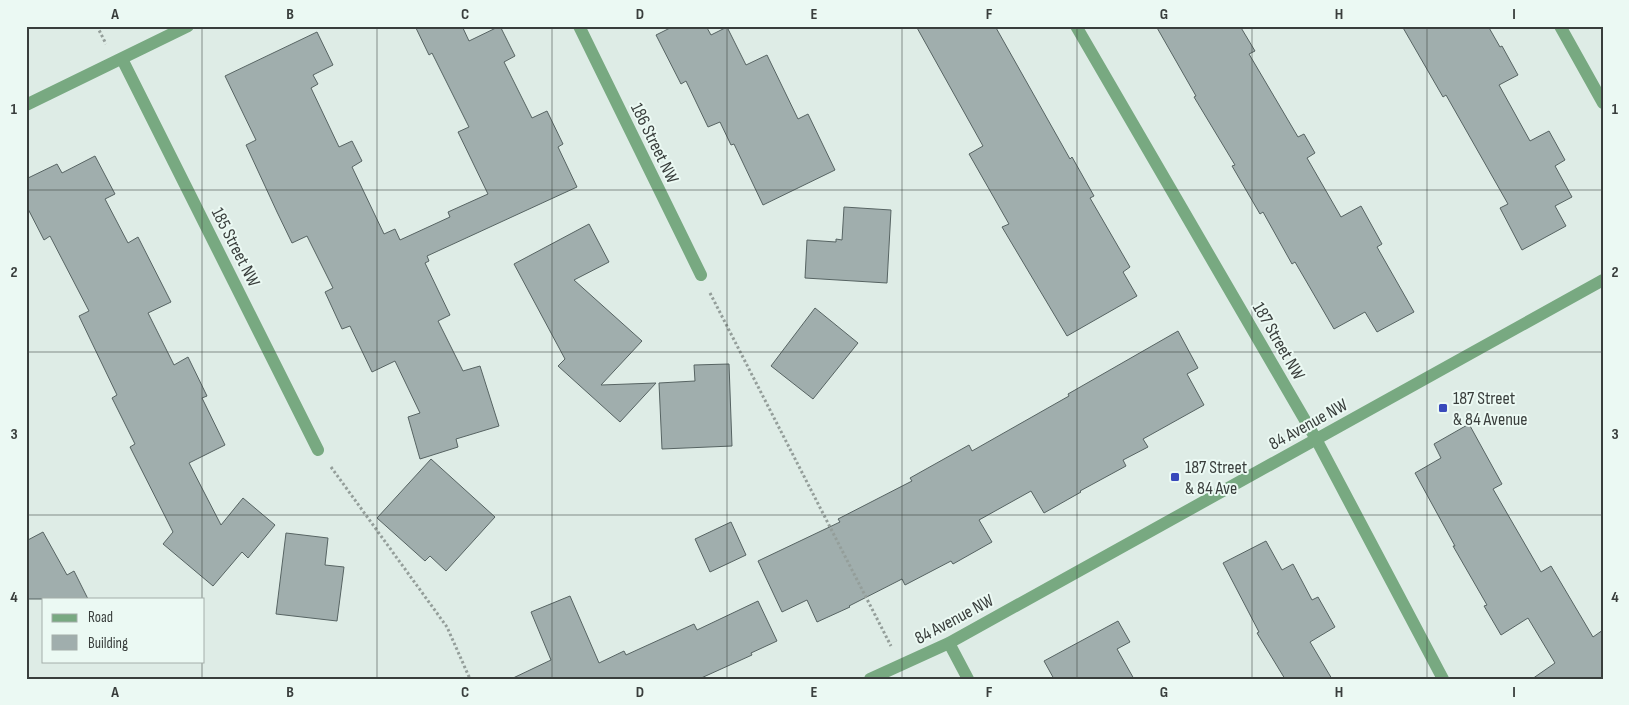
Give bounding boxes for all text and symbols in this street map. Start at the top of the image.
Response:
text: A [110,5,119,24]
text: B [286,5,294,24]
text: C [461,5,469,24]
text: D [636,5,644,24]
text: E [811,5,818,24]
text: F [986,5,993,24]
text: G [1160,5,1168,24]
text: H [1335,5,1343,24]
text: I [1512,5,1516,24]
text: 1 [11,100,18,119]
street label: 186 Street NW [626,100,683,187]
text: 1 [1612,100,1619,119]
street label: 185 Street NW [207,204,265,291]
text: 2 [10,263,18,282]
text: 2 [1611,263,1619,282]
street label: 187 Street NW [1248,299,1309,384]
place label: 187 Street & 84 Avenue [1453,388,1528,430]
street label: 84 Avenue NW [1265,394,1351,455]
marker: 187 Street & 84 Avenue [1437,402,1449,414]
text: 3 [10,425,18,444]
text: 3 [1611,425,1619,444]
place label: 187 Street & 84 Ave [1185,457,1248,499]
marker: 187 Street & 84 Ave [1169,471,1181,483]
text: 4 [10,588,18,607]
text: 4 [1611,588,1619,607]
street label: 84 Avenue NW [911,590,998,649]
legend [42,598,205,662]
text: Road [88,608,113,627]
text: Building [88,634,128,653]
text: A [110,683,119,702]
text: B [286,683,294,702]
text: C [461,683,469,702]
text: D [636,683,644,702]
text: E [811,683,818,702]
text: F [986,683,993,702]
text: G [1160,683,1168,702]
text: H [1335,683,1343,702]
text: I [1512,683,1516,702]

